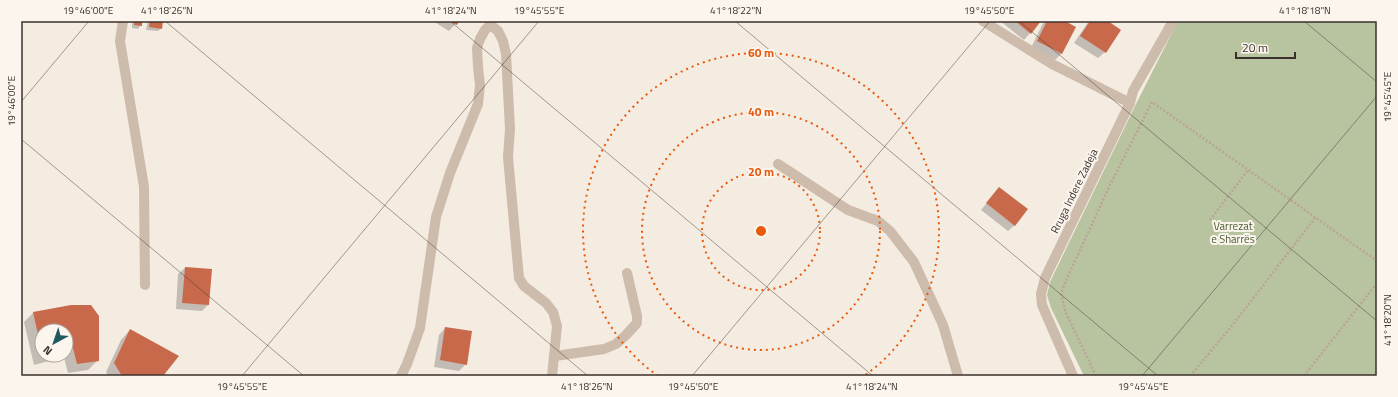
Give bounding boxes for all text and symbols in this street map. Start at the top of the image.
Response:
text: 19°46'00"E [63,3,114,18]
text: 41°18'26"N [141,3,193,18]
text: 41°18'24"N [425,3,477,18]
text: 19°45'55"E [514,3,565,18]
text: 41°18'22"N [710,3,762,18]
text: 19°45'50"E [964,3,1015,18]
text: 41°18'18"N [1279,3,1331,18]
scale bar [1236,34,1295,60]
text: 20 m [1242,38,1268,57]
text: 60 m [748,43,774,62]
text: 19°45'45"E [1380,71,1395,122]
text: 19°46'00"E [4,75,19,126]
text: 40 m [748,102,774,121]
street label: Rruga Indere Zadeja [1047,146,1102,236]
text: 20 m [748,162,774,181]
park label: Varrezat e Sharrës [1211,218,1255,247]
centre of rings [754,224,768,238]
text: 41°18'20"N [1380,294,1395,346]
north arrow [34,323,74,363]
text: N [40,342,56,359]
text: 19°45'55"E [217,379,268,394]
text: 41°18'26"N [561,379,613,394]
text: 19°45'50"E [668,379,719,394]
text: 41°18'24"N [846,379,898,394]
text: 19°45'45"E [1118,379,1169,394]

